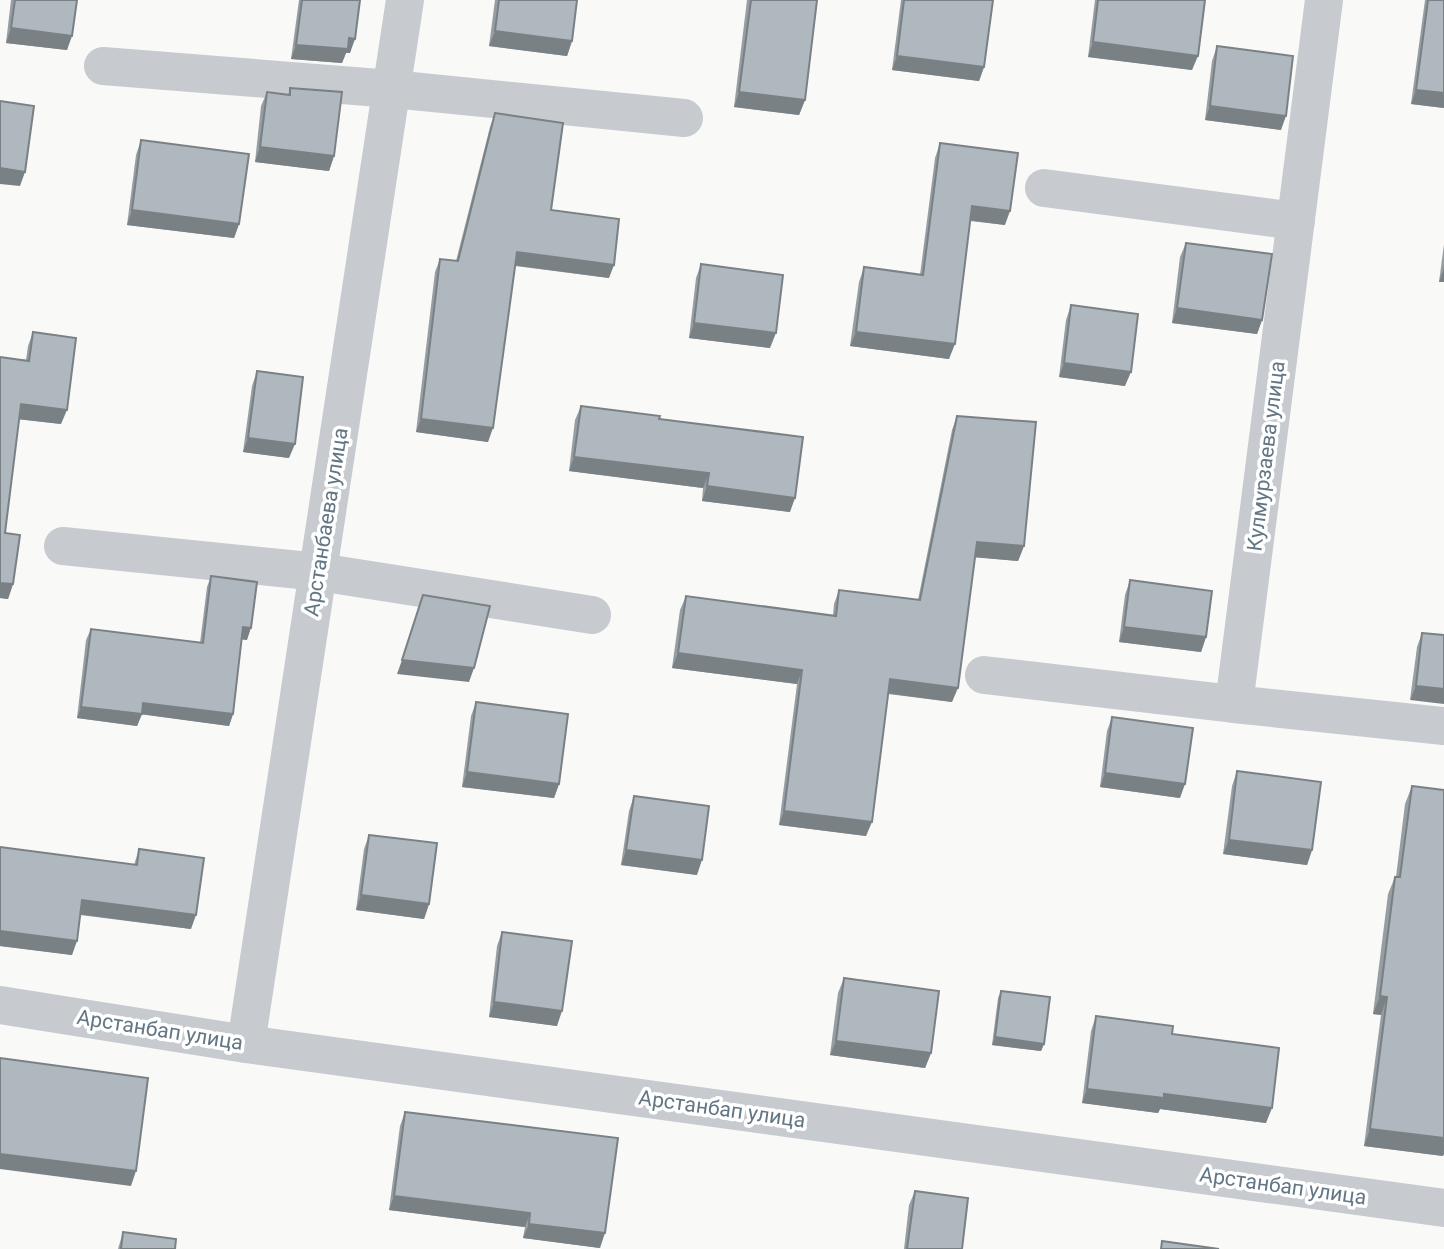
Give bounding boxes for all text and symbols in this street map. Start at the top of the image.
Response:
street label: Кулмурзаева улица [1242,359,1290,553]
street label: Арстанбаева улица [299,426,353,618]
street label: Арстанбап улица [75,1005,245,1055]
street label: Арстанбап улица [637,1085,807,1133]
street label: Арстанбап улица [1198,1162,1368,1210]

